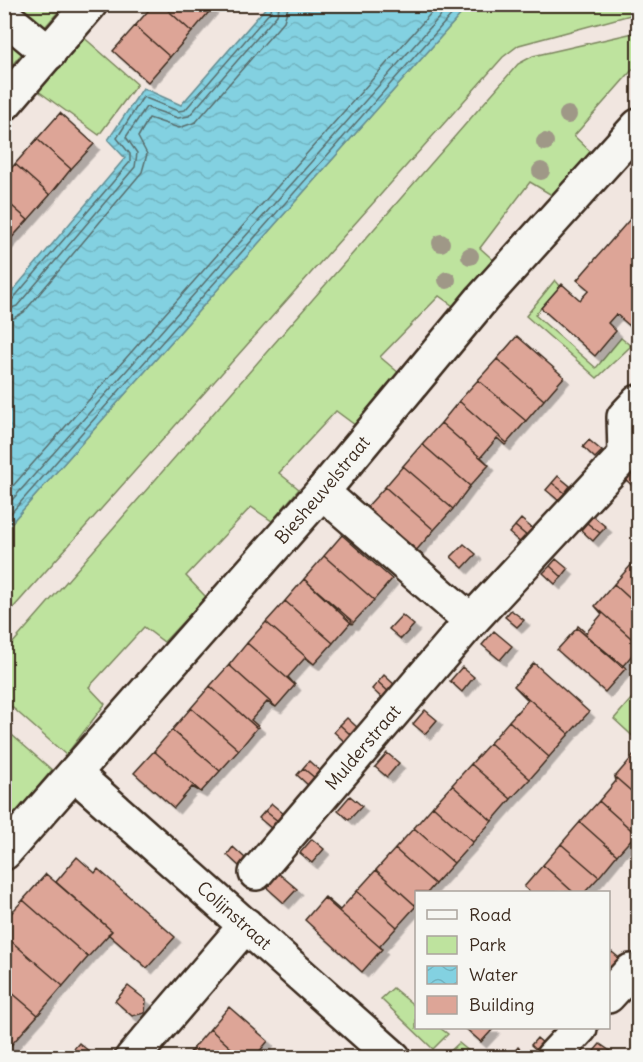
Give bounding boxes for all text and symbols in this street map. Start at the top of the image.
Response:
street label: Biesheuvelstraat [270,431,375,548]
street label: Mulderstraat [320,700,405,794]
street label: Colijnstraat [192,876,277,955]
legend [415,891,610,1029]
text: Road [469,903,512,926]
text: Park [469,933,506,956]
text: Water [469,963,519,986]
text: Building [469,993,534,1016]

